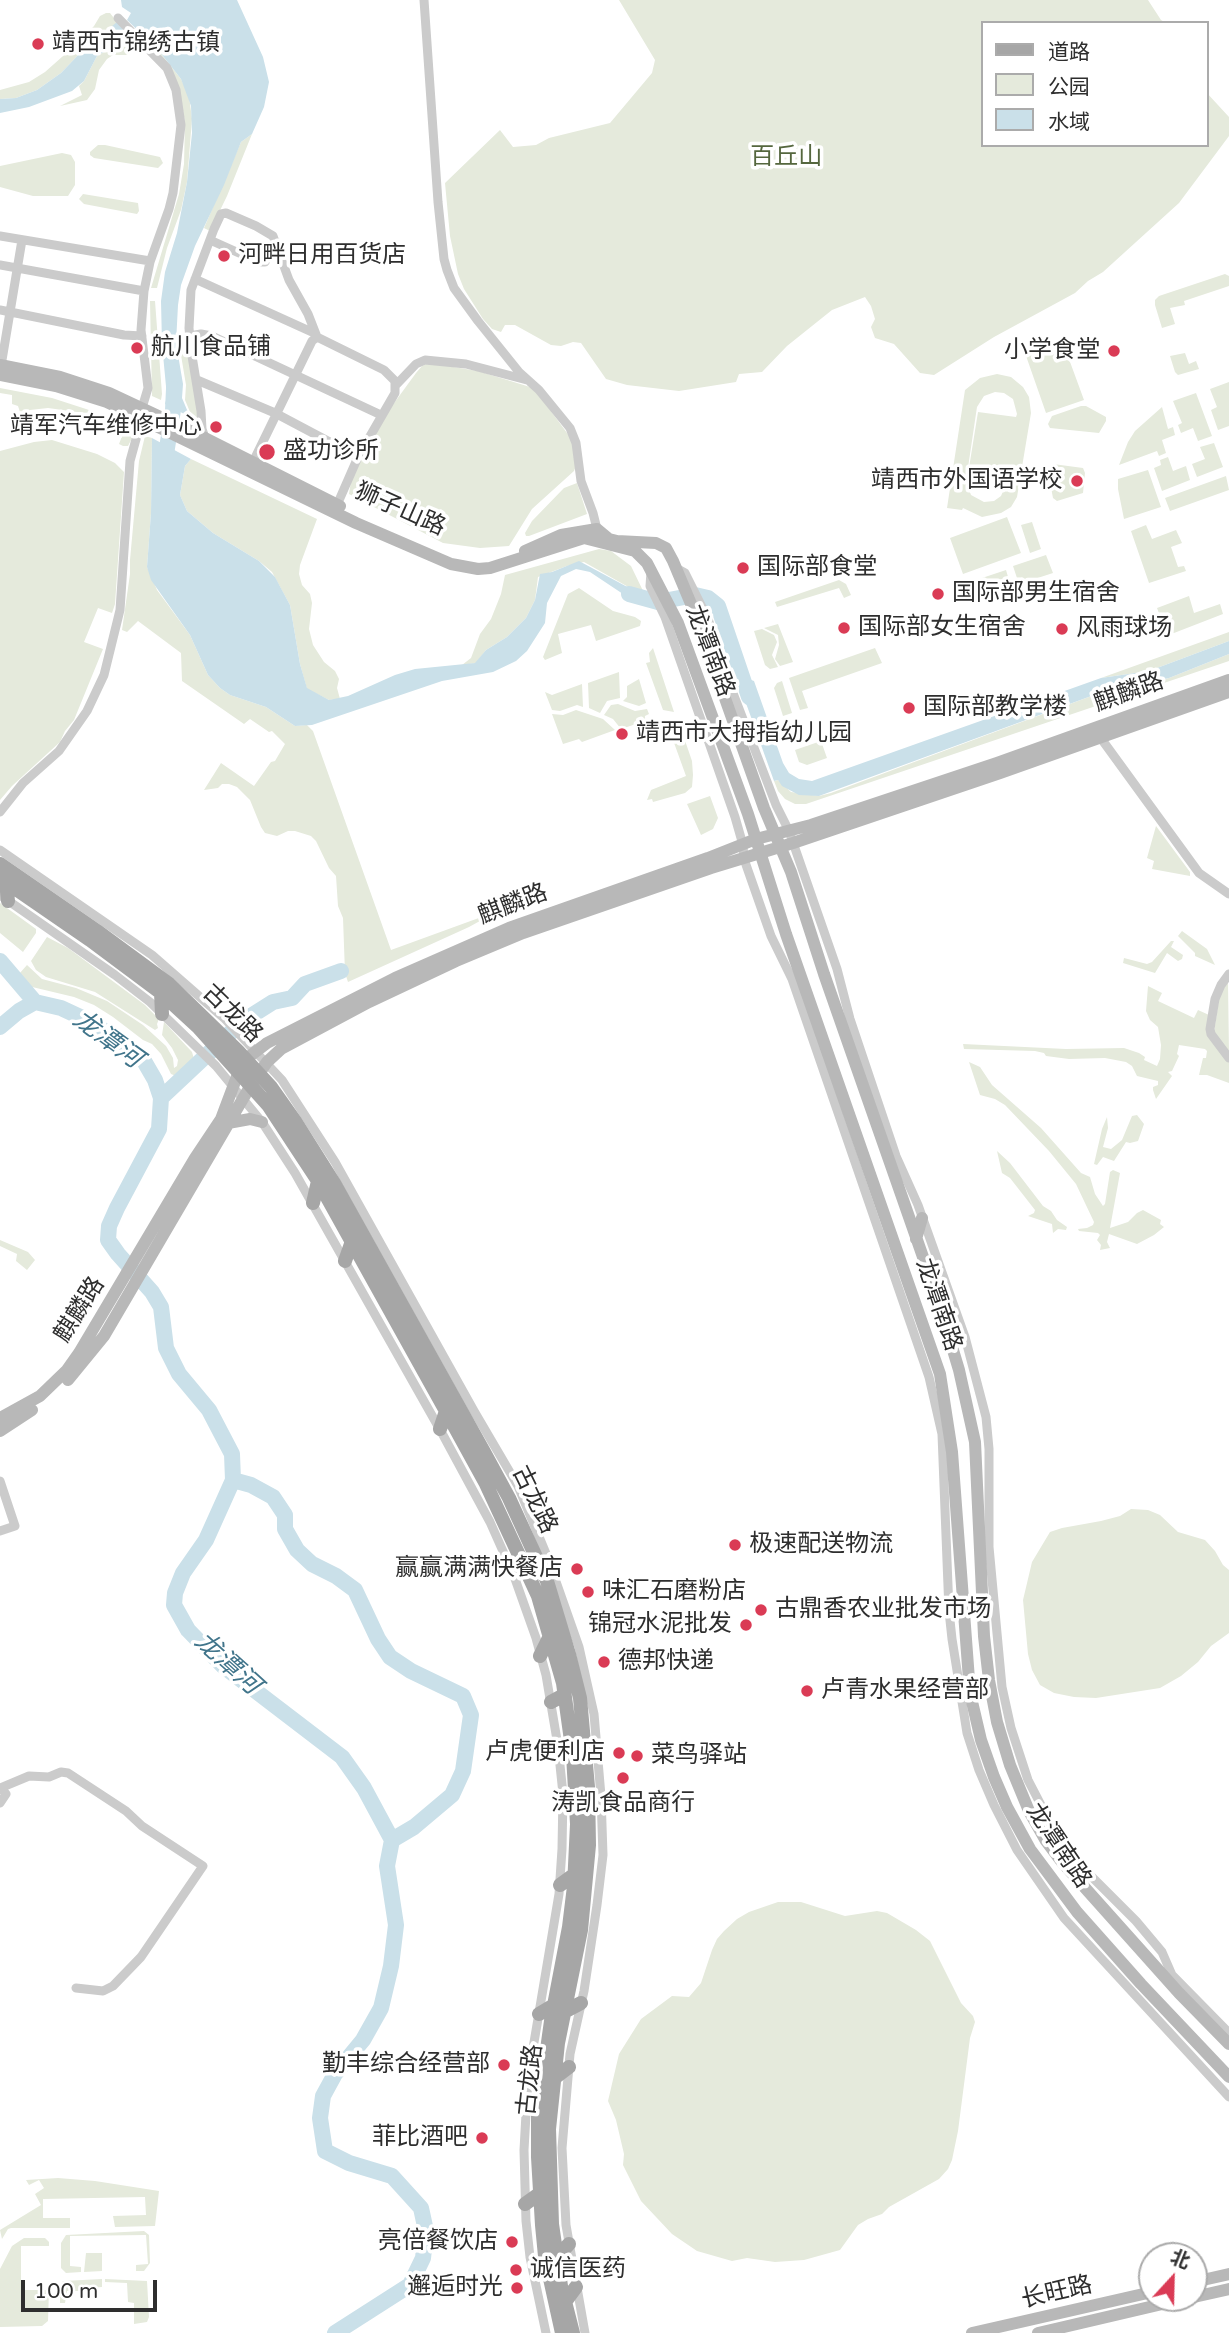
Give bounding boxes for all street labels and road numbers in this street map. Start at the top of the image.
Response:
street label: 狮子山路 [350,477,450,543]
street label: 龙潭南路 [678,601,740,701]
street label: 麒麟路 [1090,667,1168,719]
street label: 麒麟路 [474,879,552,931]
street label: 古龙路 [196,979,268,1049]
street label: 龙潭南路 [909,1255,967,1355]
street label: 麒麟路 [49,1272,111,1348]
street label: 古龙路 [505,1461,563,1539]
street label: 龙潭南路 [1019,1798,1097,1894]
street label: 古龙路 [513,2043,549,2117]
street label: 长旺路 [1019,2271,1095,2315]

